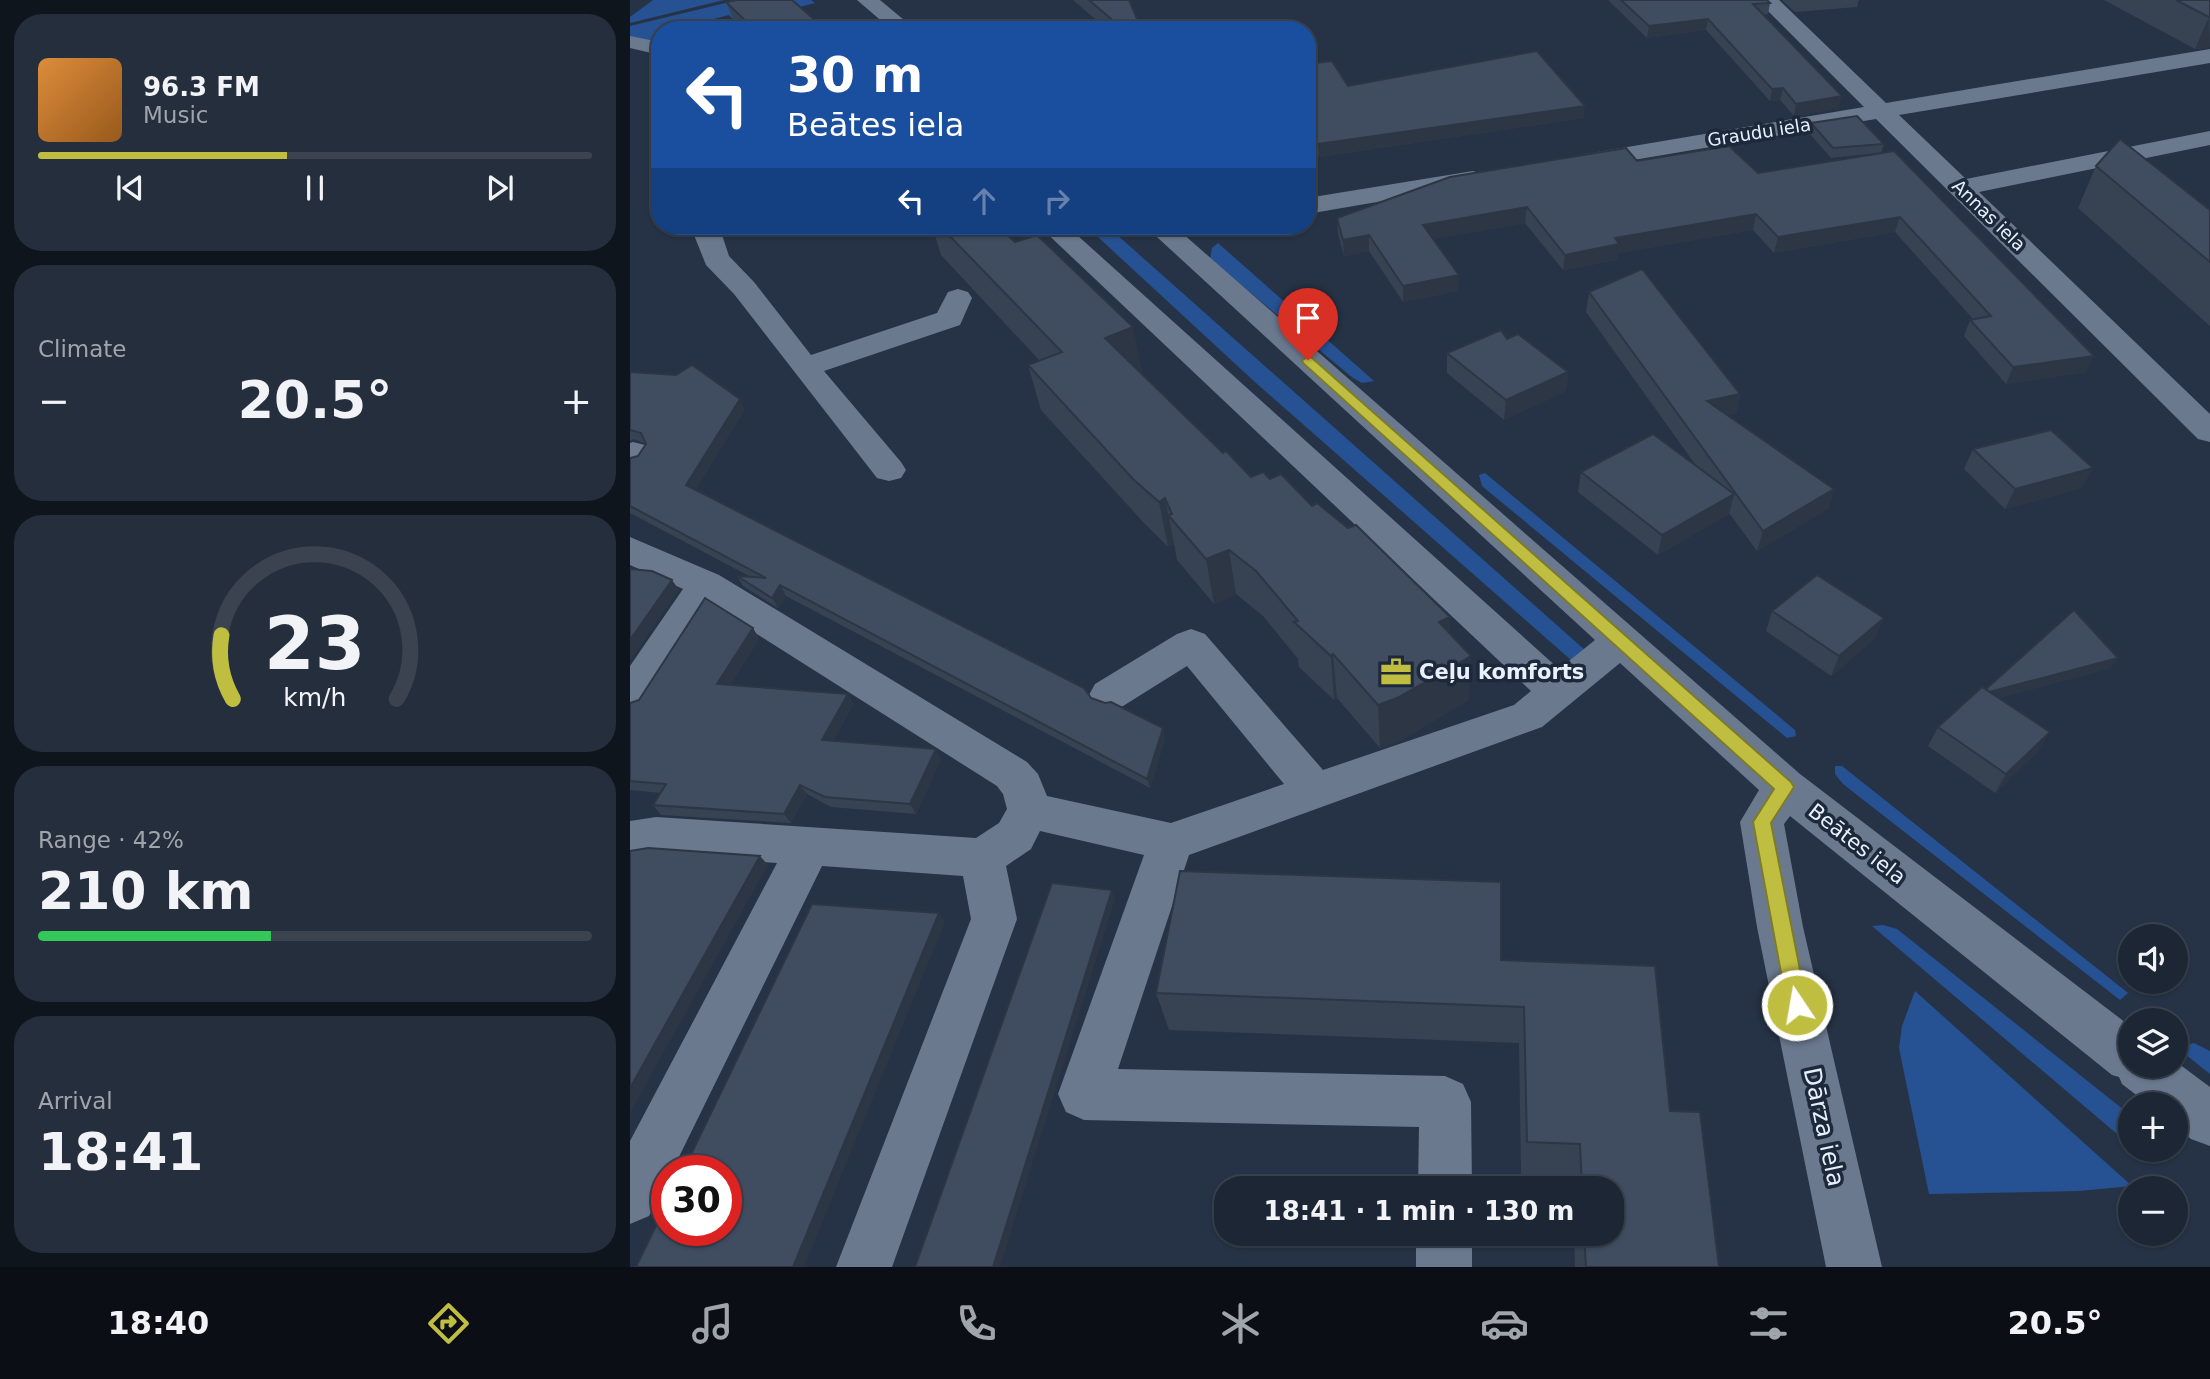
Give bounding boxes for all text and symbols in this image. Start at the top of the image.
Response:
text: 30 m [787,47,923,104]
icon: left [672,49,763,140]
text: 96.3 FM [143,72,260,102]
text: Music [143,102,208,128]
text: Beātes iela [787,106,964,144]
street label: Graudu iela [1706,113,1812,151]
icon: previous [111,169,149,207]
icon: pause [296,169,334,207]
icon: next [481,169,519,207]
street label: Annas iela [1948,175,2030,255]
icon: left [892,182,930,220]
icon: ahead [965,182,1003,220]
icon: right [1038,182,1076,220]
pin [1278,288,1338,360]
icon: arrive [1289,299,1327,337]
text: Climate [38,336,127,362]
text: 20.5° [238,370,392,430]
text: − [38,379,70,423]
text: + [560,379,592,423]
text: 23 [264,602,366,687]
office icon: Ceļu komforts [1379,655,1413,689]
place label: Ceļu komforts [1419,660,1584,684]
text: km/h [283,683,347,712]
street label: Beātes iela [1804,799,1910,889]
text: Range · 42% [38,827,184,853]
text: 210 km [38,861,253,921]
map controls [2118,924,2188,1246]
button: sound [2118,924,2188,994]
position arrow [1760,968,1834,1042]
button: layers [2118,1008,2188,1078]
street label: Dārza iela [1798,1065,1850,1189]
text: Arrival [38,1088,113,1114]
button: + [2118,1092,2188,1162]
text: 18:41 [38,1122,204,1182]
speed limit sign: 30 [651,1155,742,1246]
button: − [2118,1176,2188,1246]
text: 18:41 · 1 min · 130 m [1264,1196,1574,1226]
icon: directions [424,1299,473,1348]
icon: music [688,1299,737,1348]
icon: phone [952,1299,1001,1348]
icon: climate [1216,1299,1265,1348]
icon: car [1480,1299,1529,1348]
icon: filters [1744,1299,1793,1348]
text: 18:40 [107,1304,209,1342]
text: 20.5° [2008,1304,2102,1342]

